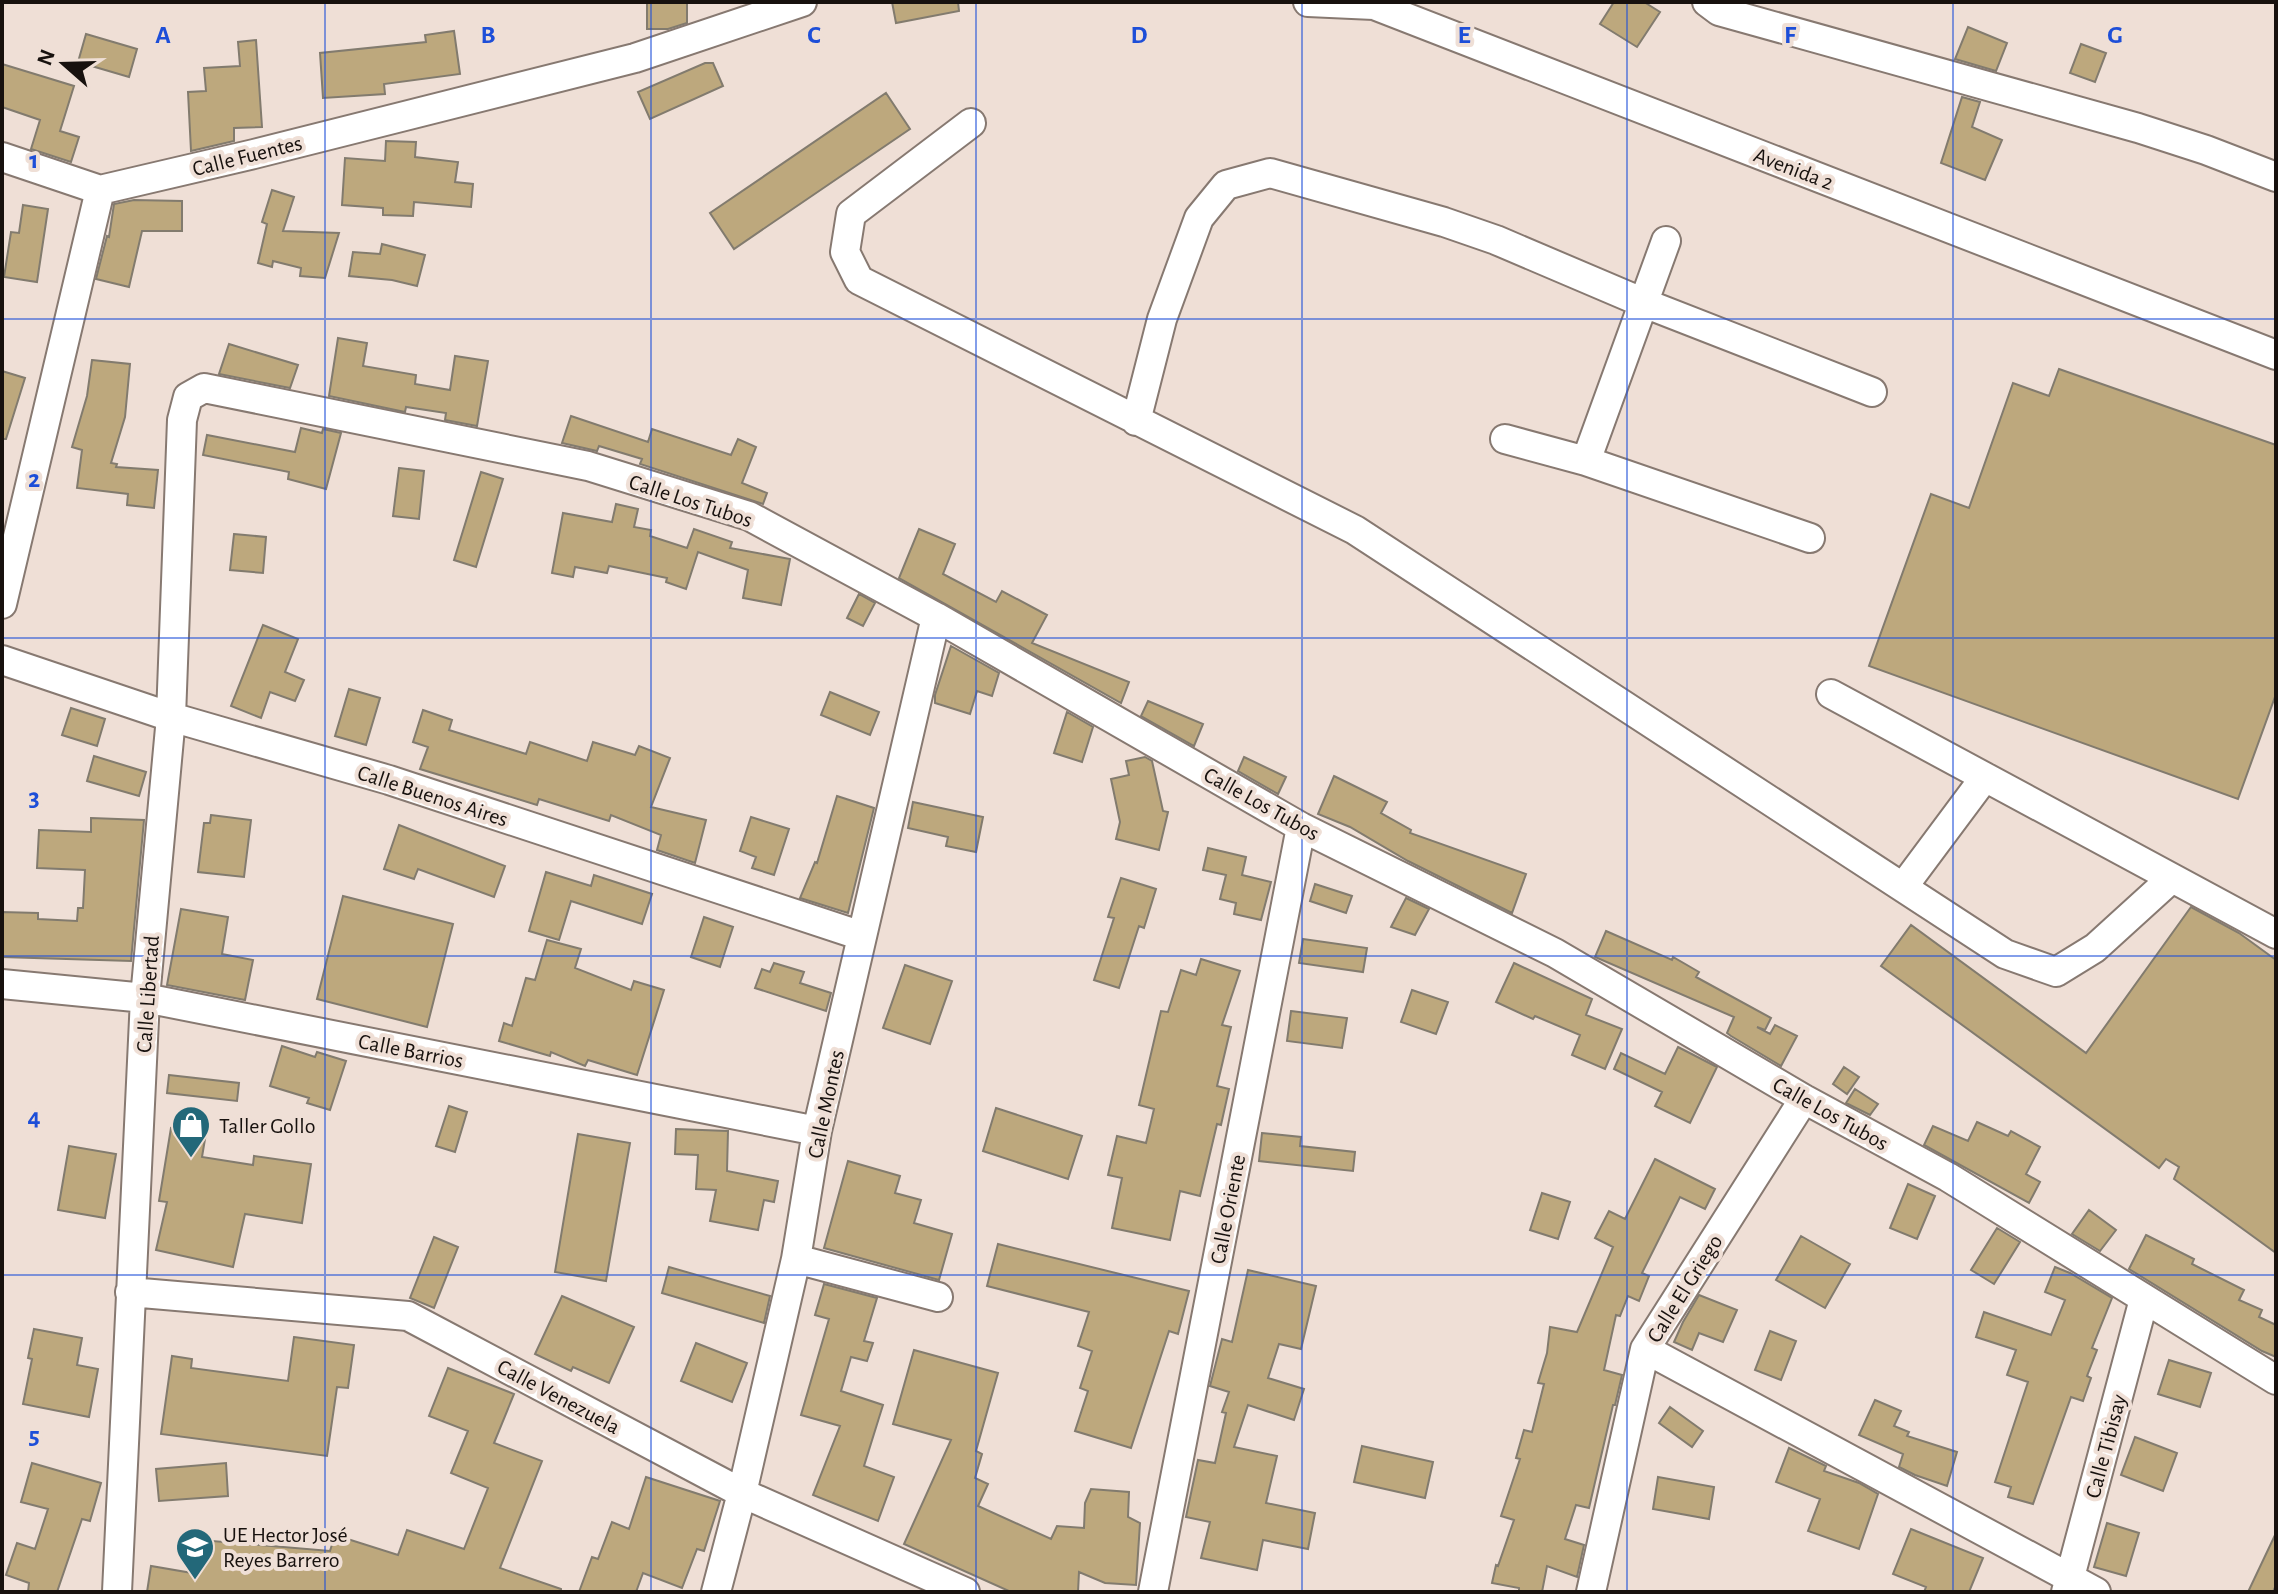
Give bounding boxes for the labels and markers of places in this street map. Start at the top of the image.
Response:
shop icon: Taller Gollo [170,1104,212,1159]
place label: Taller Gollo [219,1115,315,1137]
place label: UE Hector José Reyes Barrero [223,1524,348,1571]
school or university icon: UE Hector José Reyes Barrero [174,1526,216,1581]

